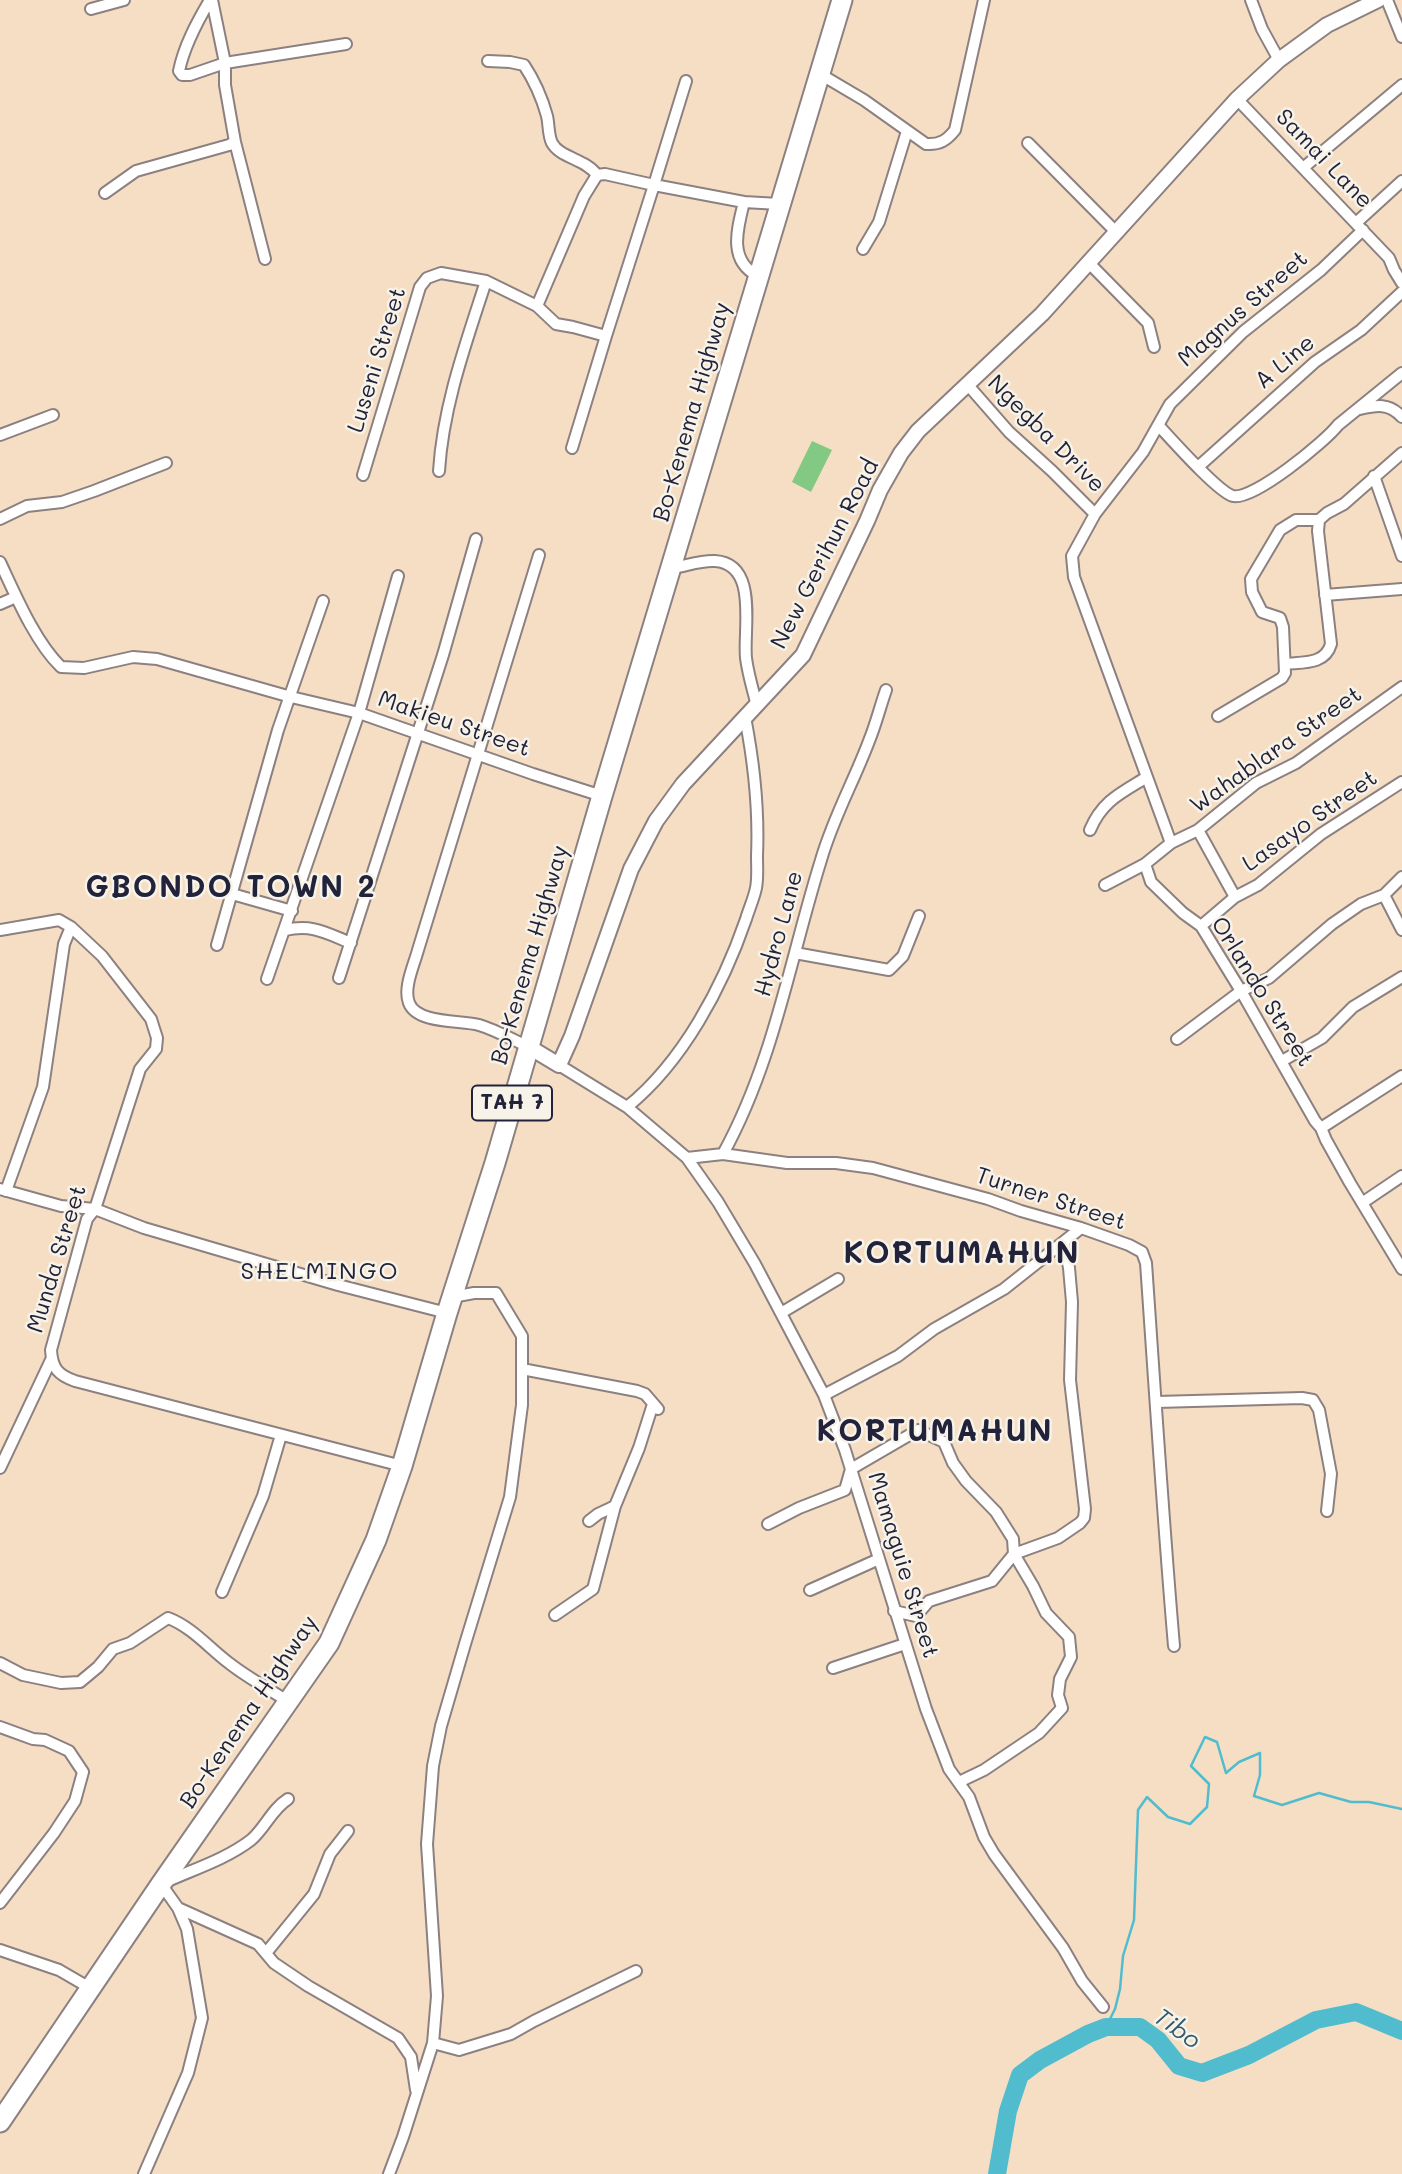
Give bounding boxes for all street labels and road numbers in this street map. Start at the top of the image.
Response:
street label: Samai Lane [1270,103,1378,215]
street label: Magnus Street [1172,245,1314,373]
street label: Luseni Street [342,284,412,436]
street label: Bo-Kenema Highway [647,299,737,525]
street label: A Line [1250,329,1320,395]
street label: Ngegba Drive [981,369,1111,499]
street label: New Gerihun Road [765,455,885,653]
street label: Wahablara Street [1185,680,1367,820]
street label: Makieu Street [374,685,534,763]
street label: Lasayo Street [1237,764,1383,878]
street label: Bo-Kenema Highway [485,842,575,1068]
street label: Hydro Lane [749,868,809,1000]
street label: Orlando Street [1205,912,1319,1072]
road number: TAH 7 [472,1086,552,1120]
street label: Turner Street [973,1162,1129,1236]
street label: Munda Street [21,1182,93,1336]
street label: Mamaguie Street [862,1469,944,1661]
street label: Bo-Kenema Highway [174,1610,324,1814]

